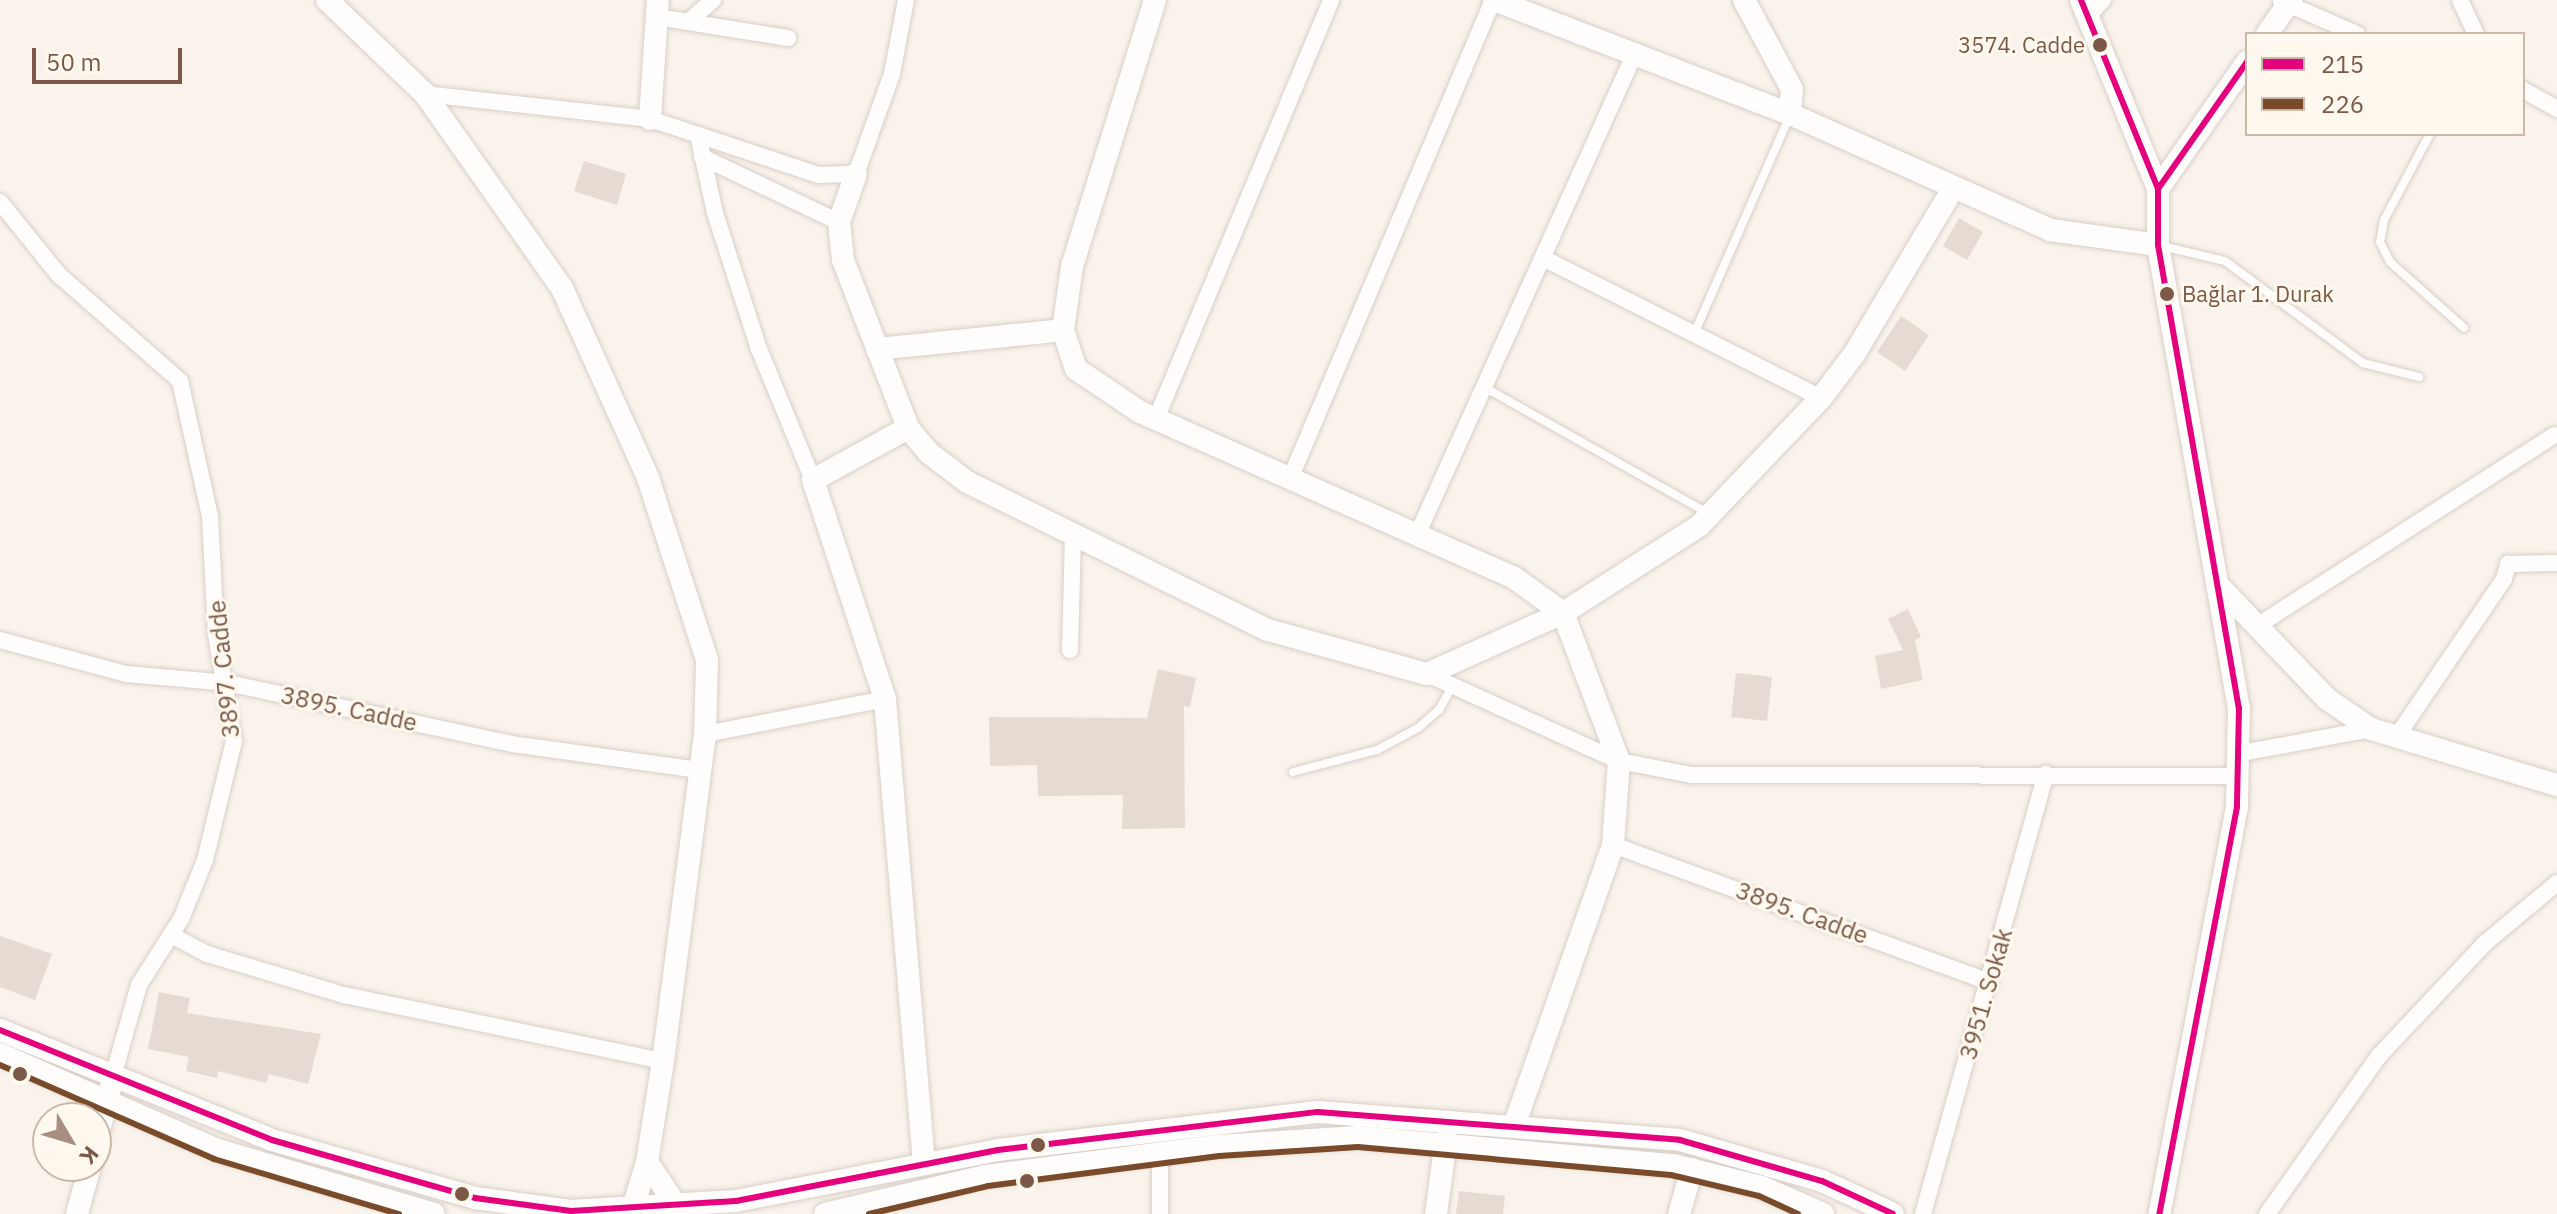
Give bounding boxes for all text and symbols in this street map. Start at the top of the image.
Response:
scale bar [36,32,186,82]
place label: 3574. Cadde [1958,32,2085,58]
legend [2245,32,2525,136]
marker: 3574. Cadde [2092,37,2108,53]
text: 50 m [46,46,101,78]
text: 215 [2321,48,2364,80]
text: 226 [2321,88,2364,120]
place label: Bağlar 1. Durak [2182,281,2334,307]
marker: Bağlar 1. Durak [2159,286,2175,302]
street label: 3897. Cadde [202,599,246,739]
street label: 3895. Cadde [278,681,420,737]
street label: 3895. Cadde [1732,876,1872,950]
street label: 3951. Sokak [1954,925,2018,1063]
unlabelled marker [12,1066,28,1082]
north arrow [32,1102,112,1182]
unlabelled marker [1030,1137,1046,1153]
text: K [74,1141,106,1171]
unlabelled marker [1019,1173,1035,1189]
unlabelled marker [454,1186,470,1202]

